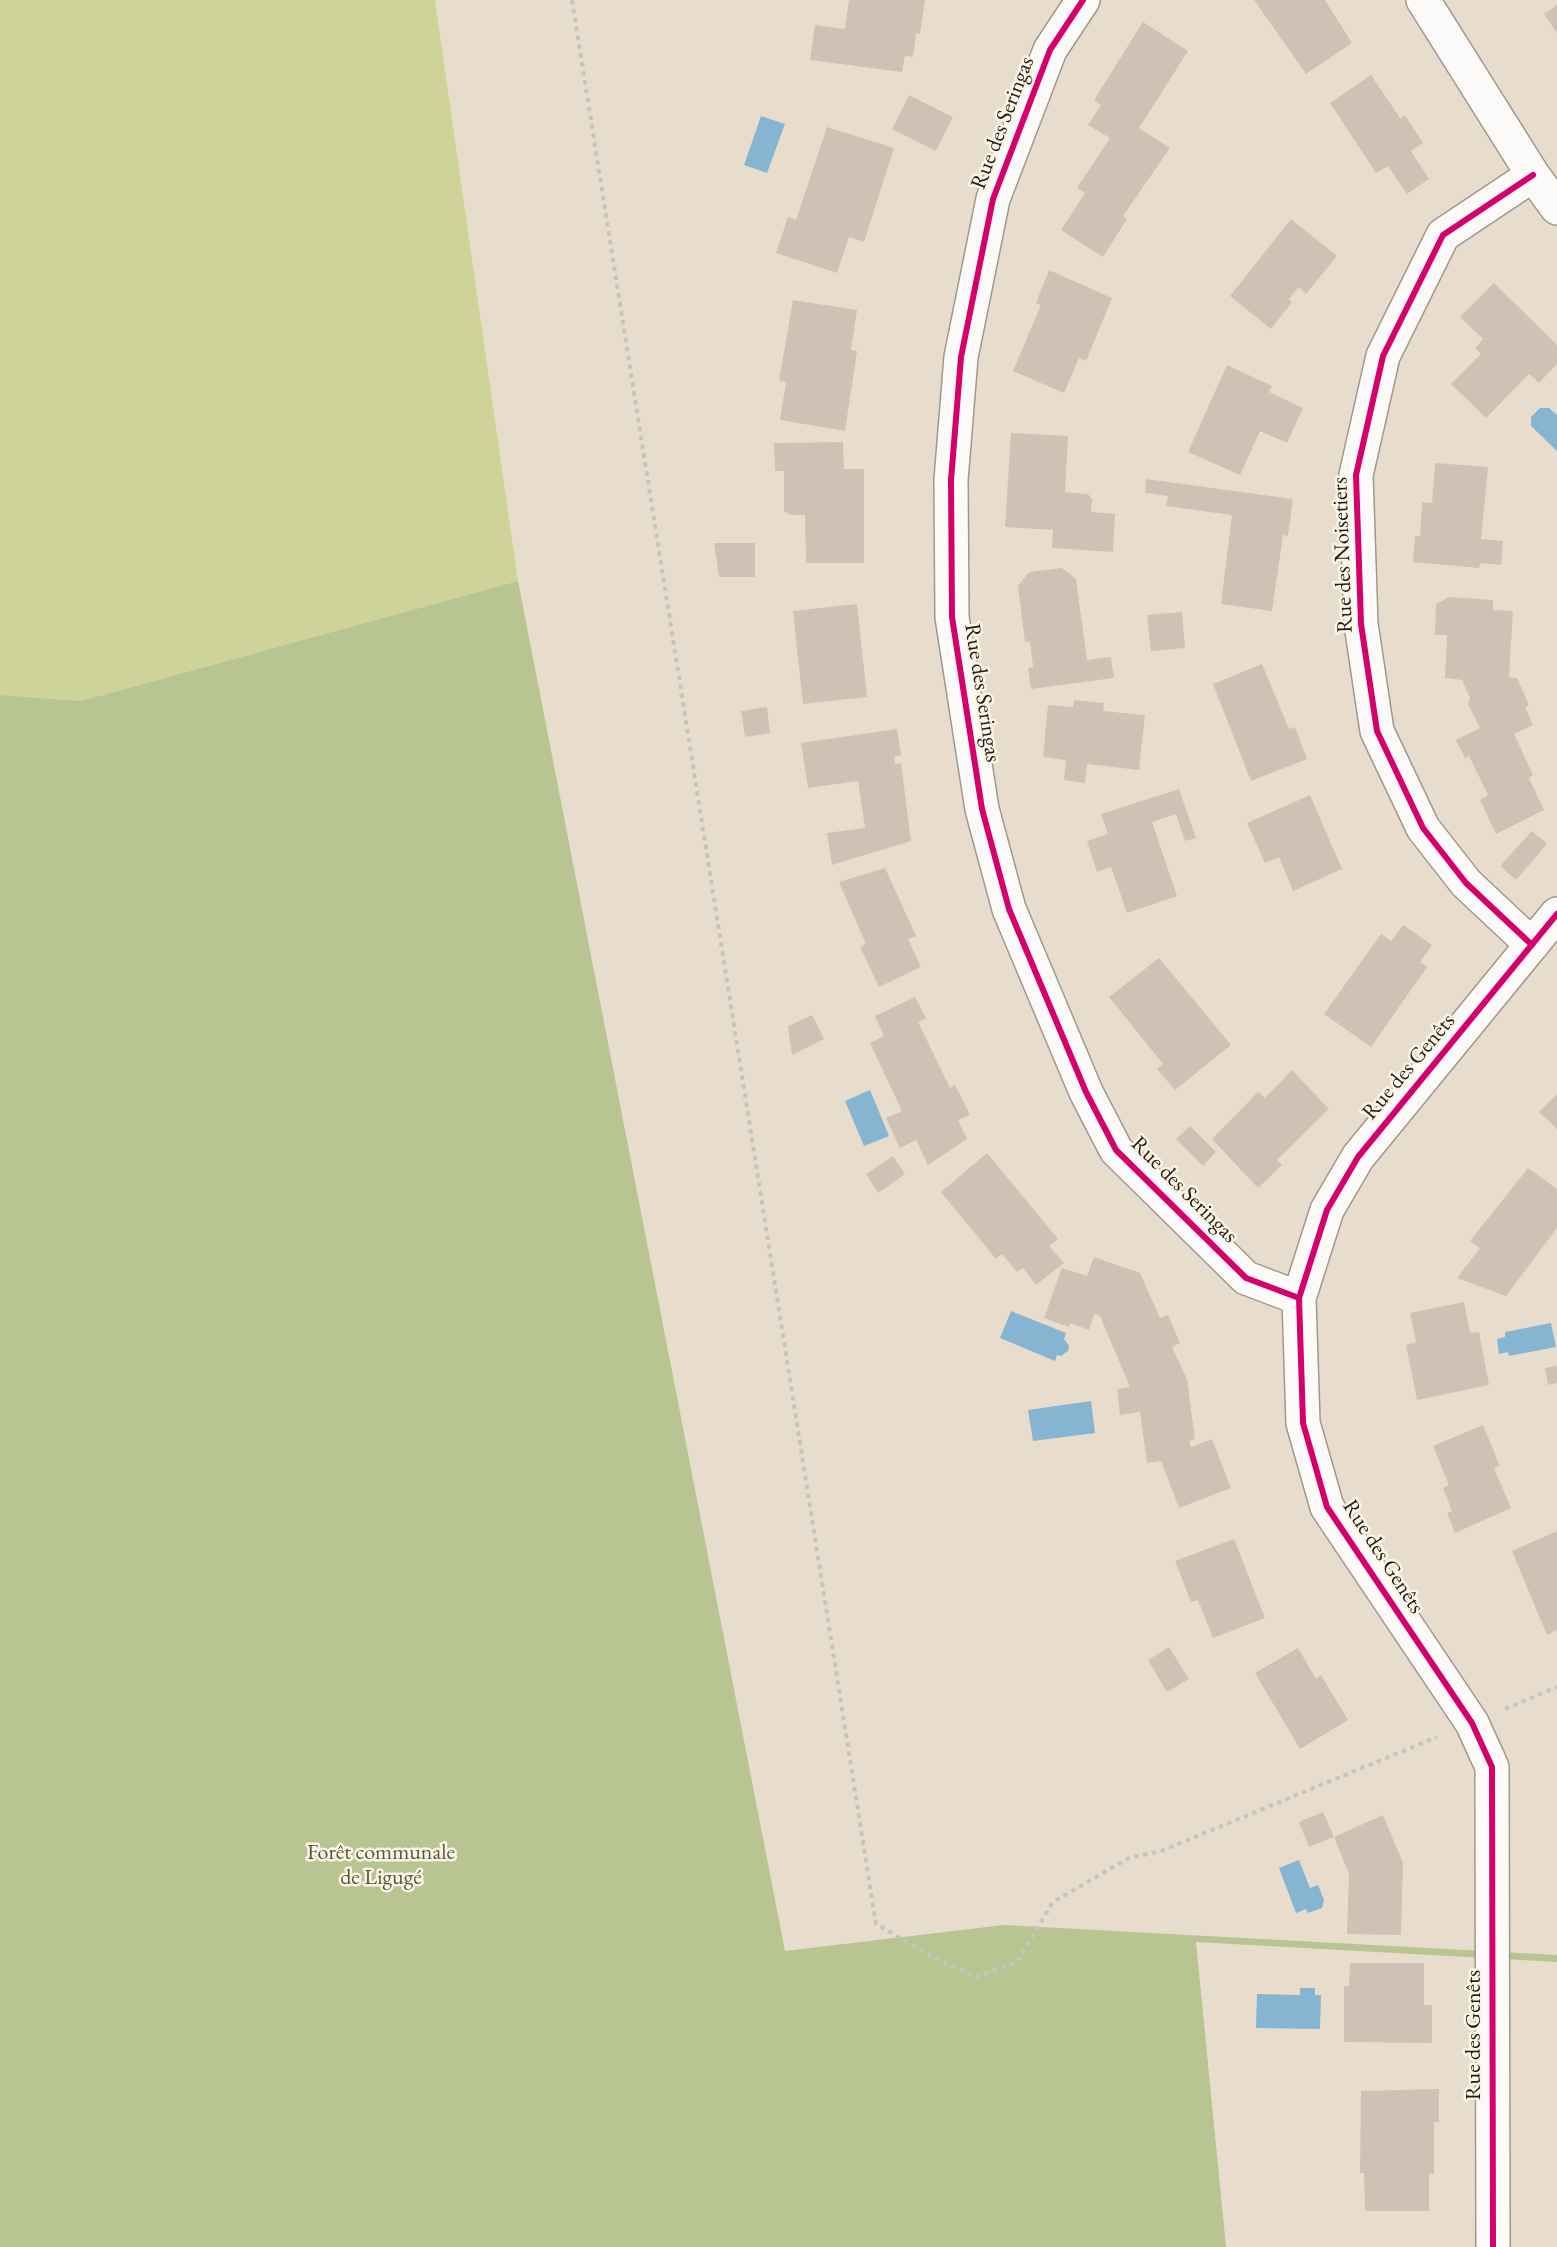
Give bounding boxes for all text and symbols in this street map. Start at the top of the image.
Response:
street label: Rue des Seringas [966,53,1040,193]
street label: Rue des Noisetiers [1327,476,1359,634]
street label: Rue des Seringas [958,622,1006,764]
street label: Rue des Genêts [1357,1009,1461,1125]
street label: Rue des Seringas [1125,1131,1243,1249]
street label: Rue des Genêts [1336,1495,1430,1619]
park label: Forêt communale de Ligugé [307,1840,455,1892]
street label: Rue des Genêts [1461,1970,1487,2100]

